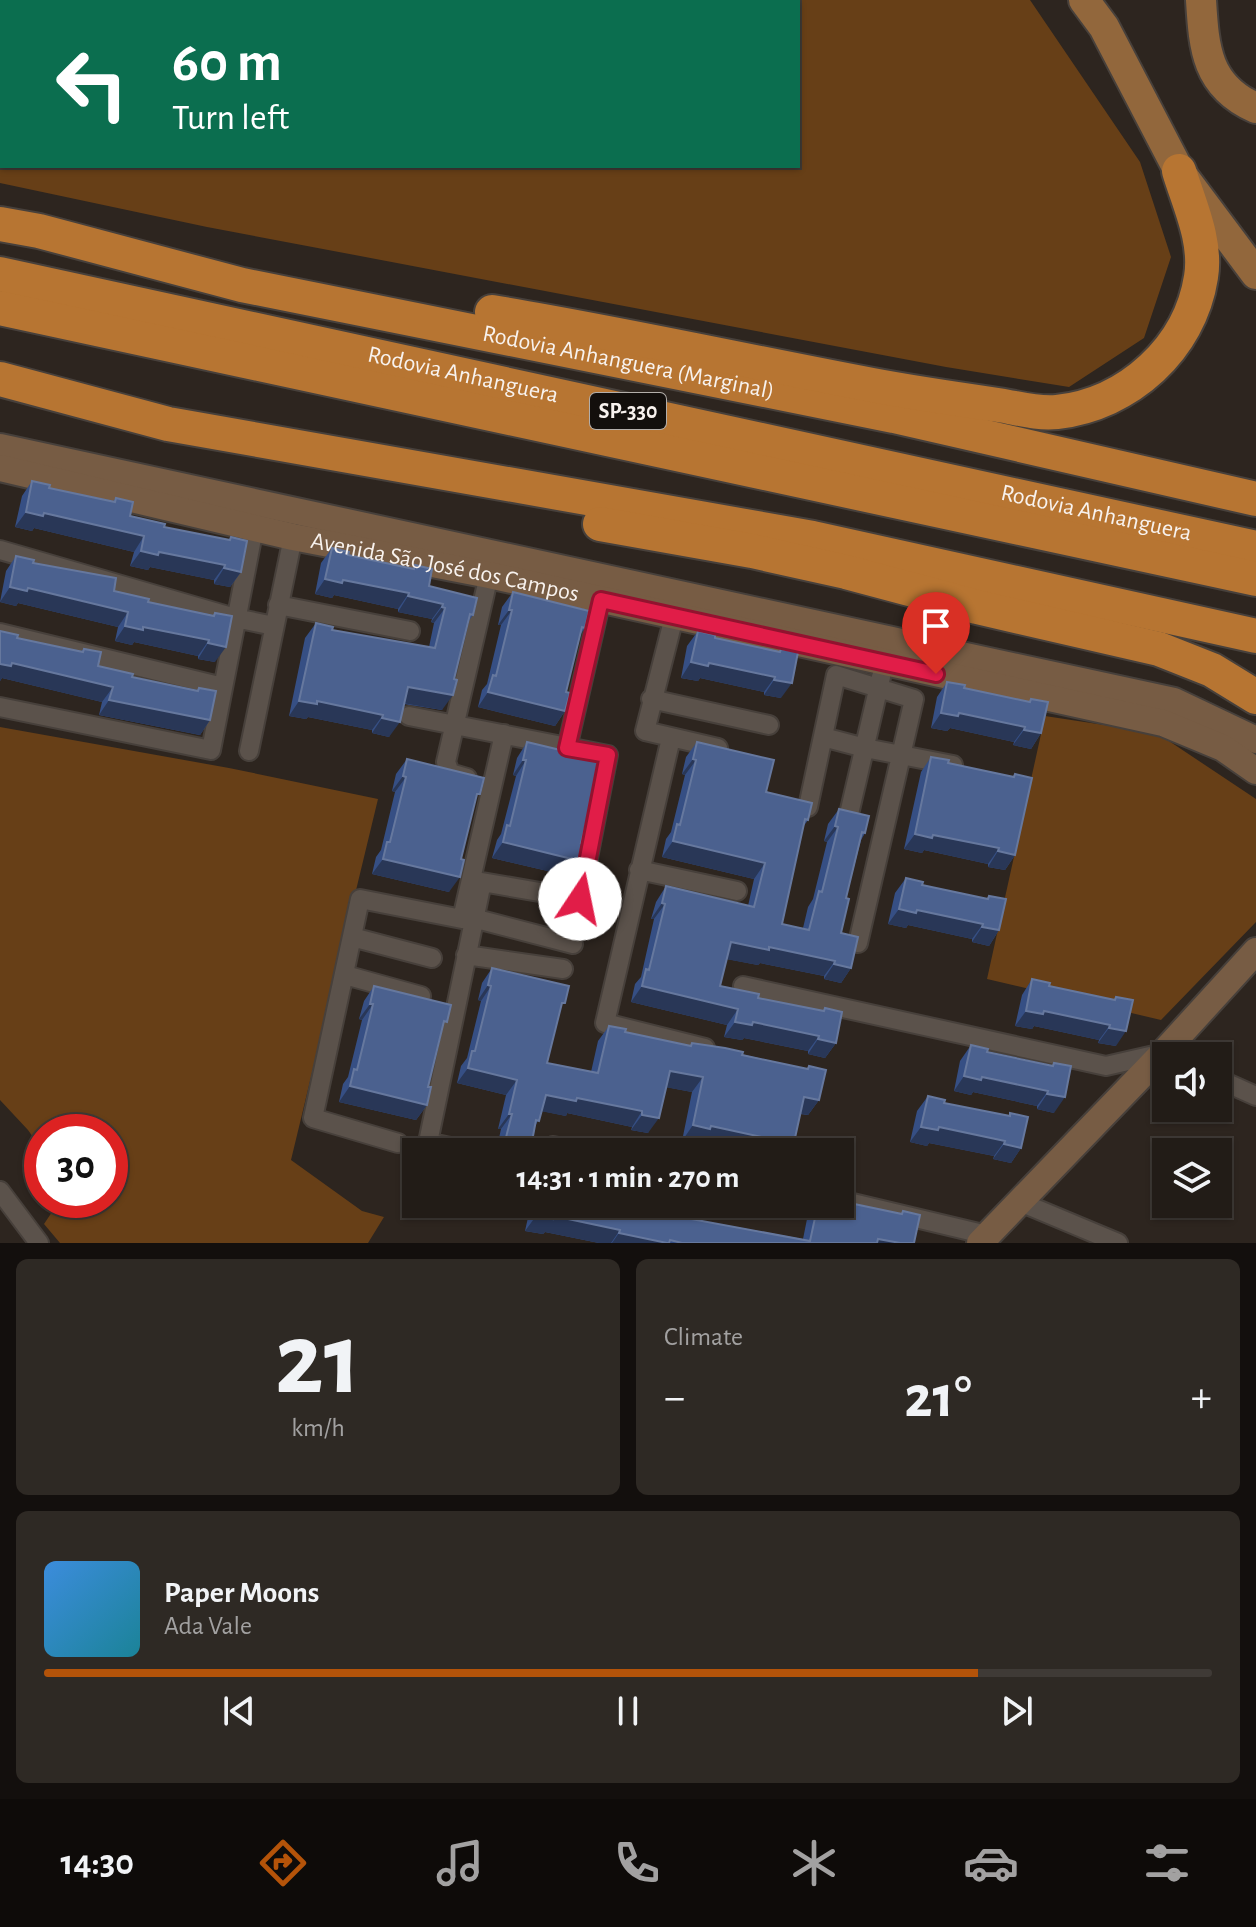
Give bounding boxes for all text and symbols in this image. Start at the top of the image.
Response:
icon: left [40,32,144,136]
text: 60 m [172,35,282,91]
text: Turn left [172,100,289,136]
street label: Rodovia Anhanguera (Marginal) [481,322,777,404]
street label: Rodovia Anhanguera [366,343,561,407]
road number: SP-330 [590,393,666,429]
street label: Rodovia Anhanguera [999,481,1194,546]
street label: Avenida São José dos Campos [309,529,581,606]
pin [902,592,970,674]
icon: arrive [914,604,958,648]
position arrow [538,857,622,941]
map controls [1152,1042,1232,1218]
button: sound [1152,1042,1232,1122]
speed limit sign: 30 [24,1114,128,1218]
button: layers [1152,1138,1232,1218]
text: 14:31 · 1 min · 270 m [516,1163,740,1193]
text: 21 [275,1309,361,1413]
text: Climate [664,1324,743,1350]
text: 21° [904,1368,972,1428]
text: − [664,1376,685,1420]
text: + [1191,1376,1212,1420]
text: km/h [291,1415,345,1441]
text: Paper Moons [164,1578,319,1608]
text: Ada Vale [164,1613,252,1639]
icon: previous [217,1689,261,1733]
icon: pause [606,1689,650,1733]
icon: next [995,1689,1039,1733]
icon: directions [255,1835,311,1891]
icon: music [432,1835,488,1891]
icon: phone [609,1835,665,1891]
icon: climate [786,1835,842,1891]
icon: car [963,1835,1019,1891]
icon: filters [1139,1835,1195,1891]
text: 14:30 [60,1845,134,1881]

